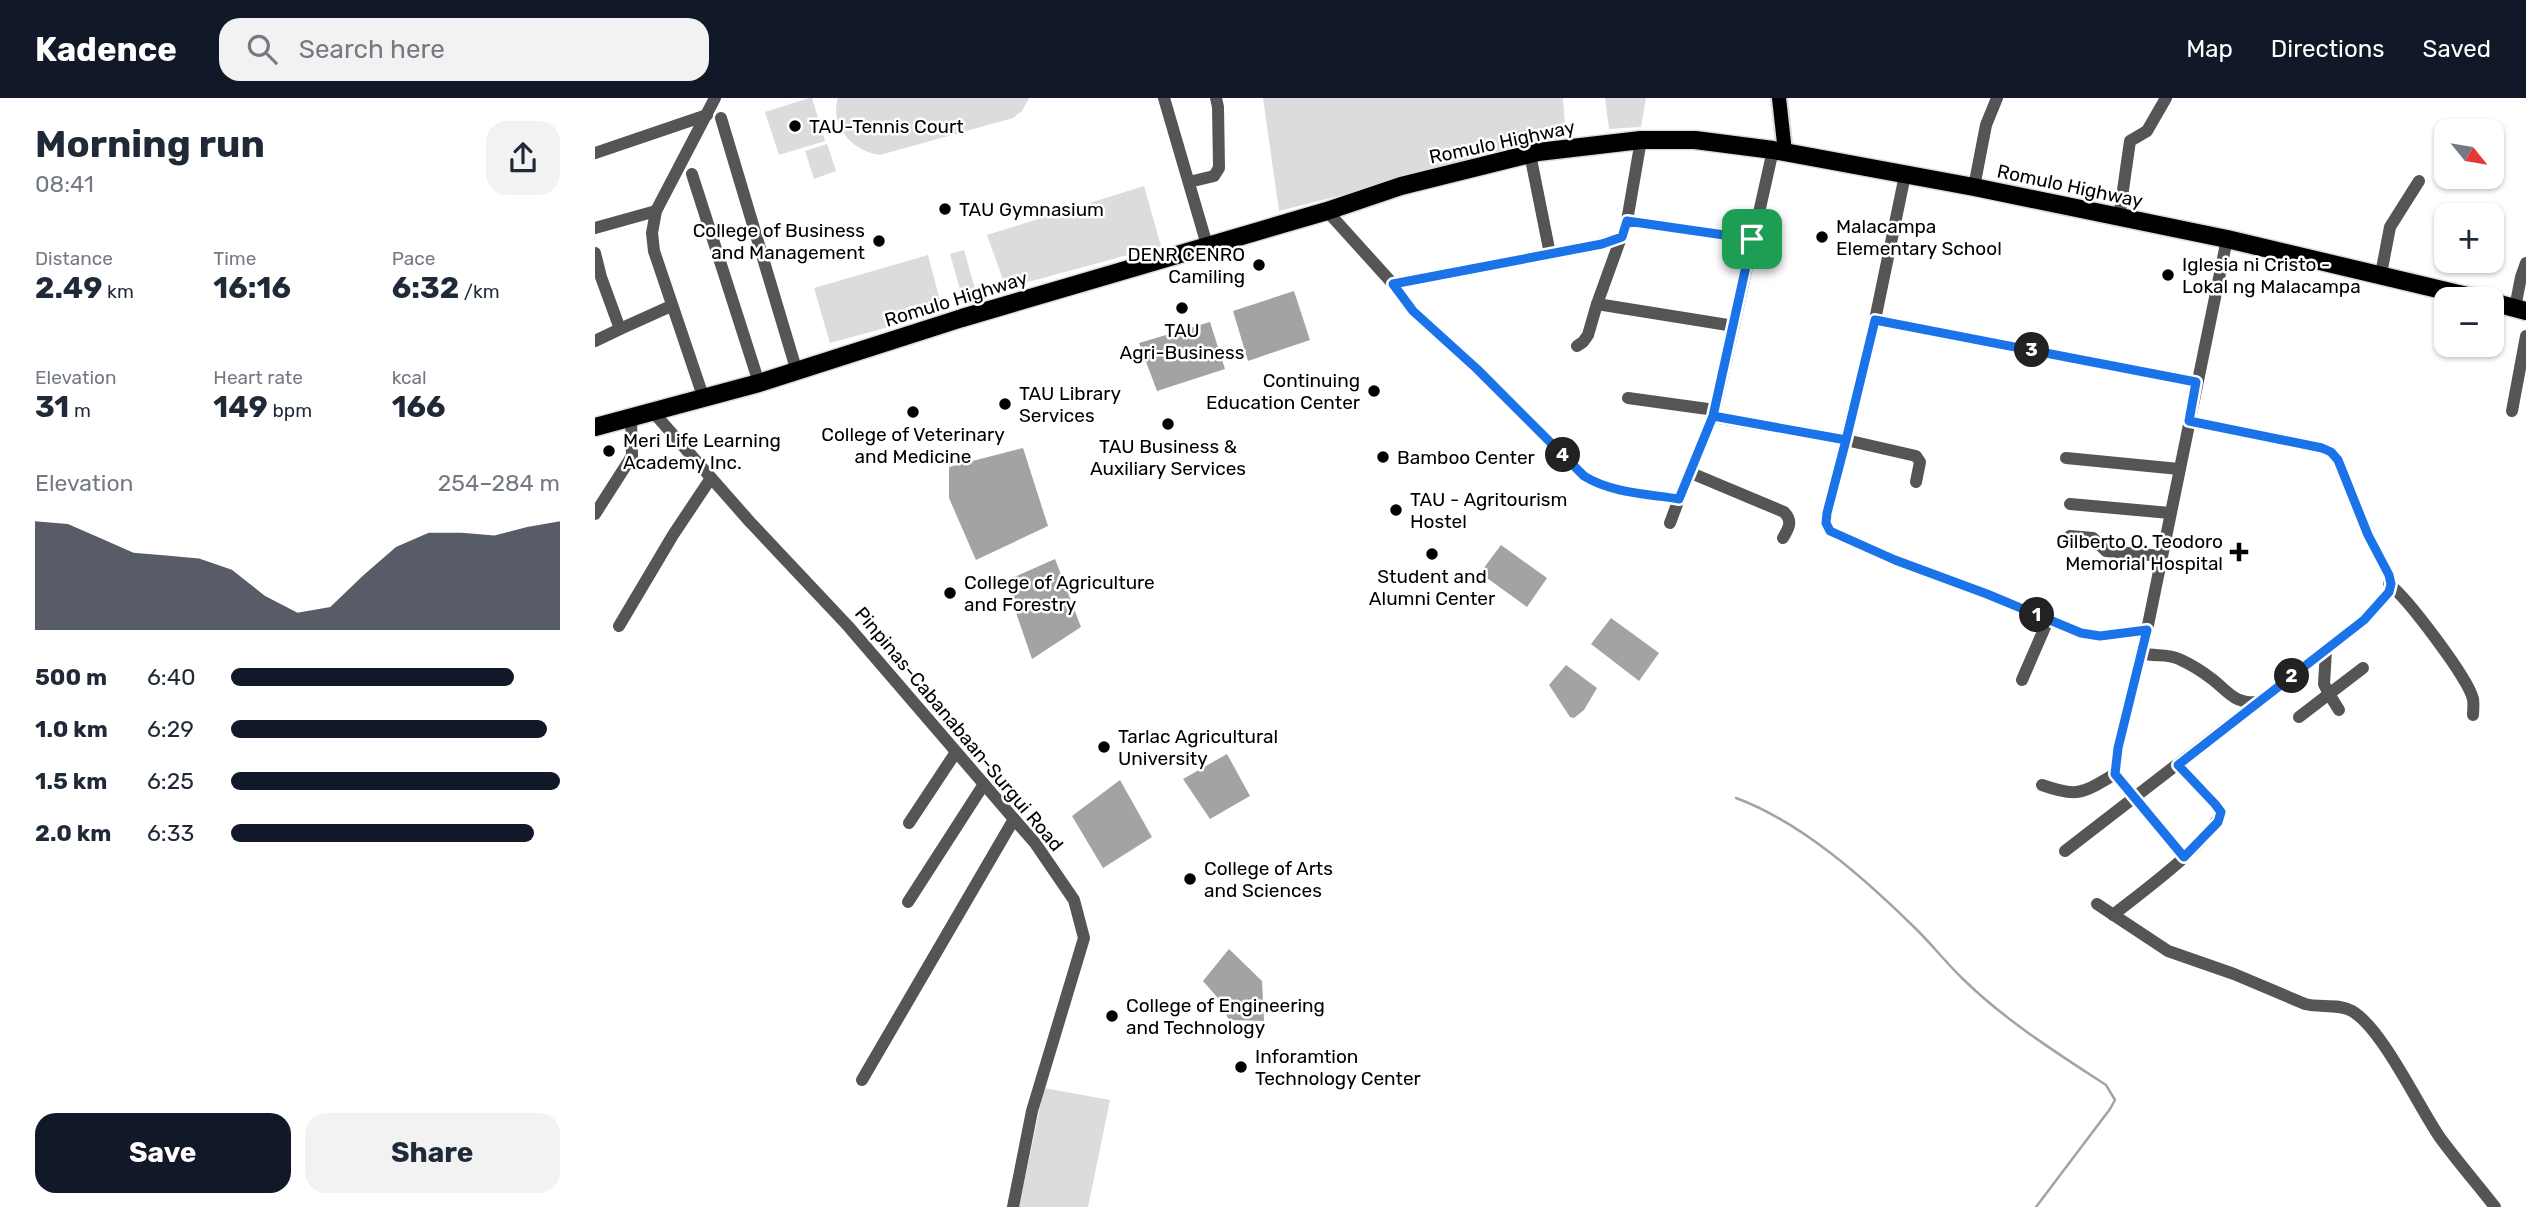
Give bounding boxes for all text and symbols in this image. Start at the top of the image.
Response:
search box [219,18,709,81]
text: Kadence [35,30,177,69]
icon: search [243,30,281,68]
text: Search here [299,34,445,65]
text: Map [2186,35,2233,63]
text: Directions [2271,35,2384,63]
text: Saved [2422,35,2491,63]
place label: TAU-Tennis Court [809,115,964,138]
street label: Romulo Highway [1427,115,1577,169]
marker: TAU-Tennis Court [787,118,803,134]
north arrow [2434,119,2504,189]
map controls [2434,119,2504,357]
text: Morning run [35,121,265,167]
button: share [486,121,560,195]
street label: Romulo Highway [1995,159,2145,213]
text: 08:41 [35,170,94,198]
place label: TAU Gymnasium [959,198,1104,221]
marker: TAU Gymnasium [937,201,953,217]
button: + [2434,203,2504,273]
pin [1722,209,1782,269]
place label: Malacampa Elementary School [1836,215,2002,260]
place label: College of Business and Management [693,219,866,264]
icon: arrive [1733,220,1771,258]
marker: Malacampa Elementary School [1814,229,1830,245]
marker: College of Business and Management [871,233,887,249]
place label: DENR CENRO Camiling [1127,243,1245,288]
text: Distance [35,247,113,270]
text: Time [213,247,256,270]
text: Pace [392,247,435,270]
place label: Iglesia ni Cristo - Lokal ng Malacampa [2182,253,2361,298]
marker: DENR CENRO Camiling [1251,257,1267,273]
street label: Romulo Highway [882,266,1030,332]
marker: Iglesia ni Cristo - Lokal ng Malacampa [2160,267,2176,283]
text: 2.49 [35,270,102,306]
text: 16:16 [213,270,291,306]
text: 6:32 [392,270,459,306]
text: km [102,280,134,303]
text: /km [459,280,500,303]
button: − [2434,287,2504,357]
marker: TAU Agri-Business [1174,300,1190,316]
place label: TAU Agri-Business [1120,319,1244,364]
pin: 3 [2015,332,2049,368]
text: 3 [2025,338,2038,361]
text: Elevation [35,366,116,389]
text: Heart rate [213,366,303,389]
text: kcal [392,366,427,389]
place label: Continuing Education Center [1206,369,1361,414]
place label: TAU Library Services [1019,382,1121,427]
marker: Continuing Education Center [1366,383,1382,399]
text: 31 [35,389,69,425]
text: 149 [213,389,268,425]
text: 166 [392,389,446,425]
marker: TAU Library Services [997,396,1013,412]
text: m [69,399,91,422]
text: bpm [268,399,312,422]
marker: College of Veterinary and Medicine [905,404,921,420]
marker: TAU Business & Auxiliary Services [1160,416,1176,432]
place label: College of Veterinary and Medicine [821,423,1005,468]
place label: Meri Life Learning Academy Inc. [623,429,781,474]
place label: TAU Business & Auxiliary Services [1090,435,1246,480]
pin: 4 [1545,438,1581,472]
marker: Meri Life Learning Academy Inc. [601,443,617,459]
text: 4 [1556,443,1569,466]
place label: Bamboo Center [1397,446,1536,469]
marker: Bamboo Center [1375,449,1391,465]
text: Elevation [35,469,134,497]
text: 254–284 m [438,469,560,497]
place label: TAU - Agritourism Hostel [1410,488,1567,533]
marker: TAU - Agritourism Hostel [1388,502,1404,518]
place label: Gilberto O. Teodoro Memorial Hospital [2056,530,2223,575]
marker: Gilberto O. Teodoro Memorial Hospital [2229,542,2249,562]
marker: Student and Alumni Center [1424,546,1440,562]
place label: Student and Alumni Center [1369,565,1496,610]
place label: College of Agriculture and Forestry [964,571,1155,616]
marker: College of Agriculture and Forestry [942,585,958,601]
pin: 1 [2019,598,2055,632]
street label: Pinpinas-Cabanabaan-Surgui Road [850,602,1068,856]
text: 1 [2032,603,2041,626]
pin: 2 [2275,658,2309,694]
text: 500 m [35,663,107,691]
text: 6:40 [147,663,196,691]
text: 2 [2285,664,2298,687]
text: 1.0 km [35,715,108,743]
text: 6:29 [147,715,194,743]
place label: Tarlac Agricultural University [1118,725,1278,770]
marker: Tarlac Agricultural University [1096,739,1112,755]
text: 1.5 km [35,767,107,795]
text: 6:25 [147,767,194,795]
text: 2.0 km [35,819,111,847]
text: 6:33 [147,819,194,847]
place label: College of Arts and Sciences [1204,857,1333,902]
marker: College of Arts and Sciences [1182,871,1198,887]
place label: College of Engineering and Technology [1126,994,1325,1039]
marker: College of Engineering and Technology [1104,1008,1120,1024]
place label: Inforamtion Technology Center [1255,1045,1422,1090]
marker: Inforamtion Technology Center [1233,1059,1249,1075]
button: Save [35,1113,291,1193]
button: Share [305,1113,560,1193]

